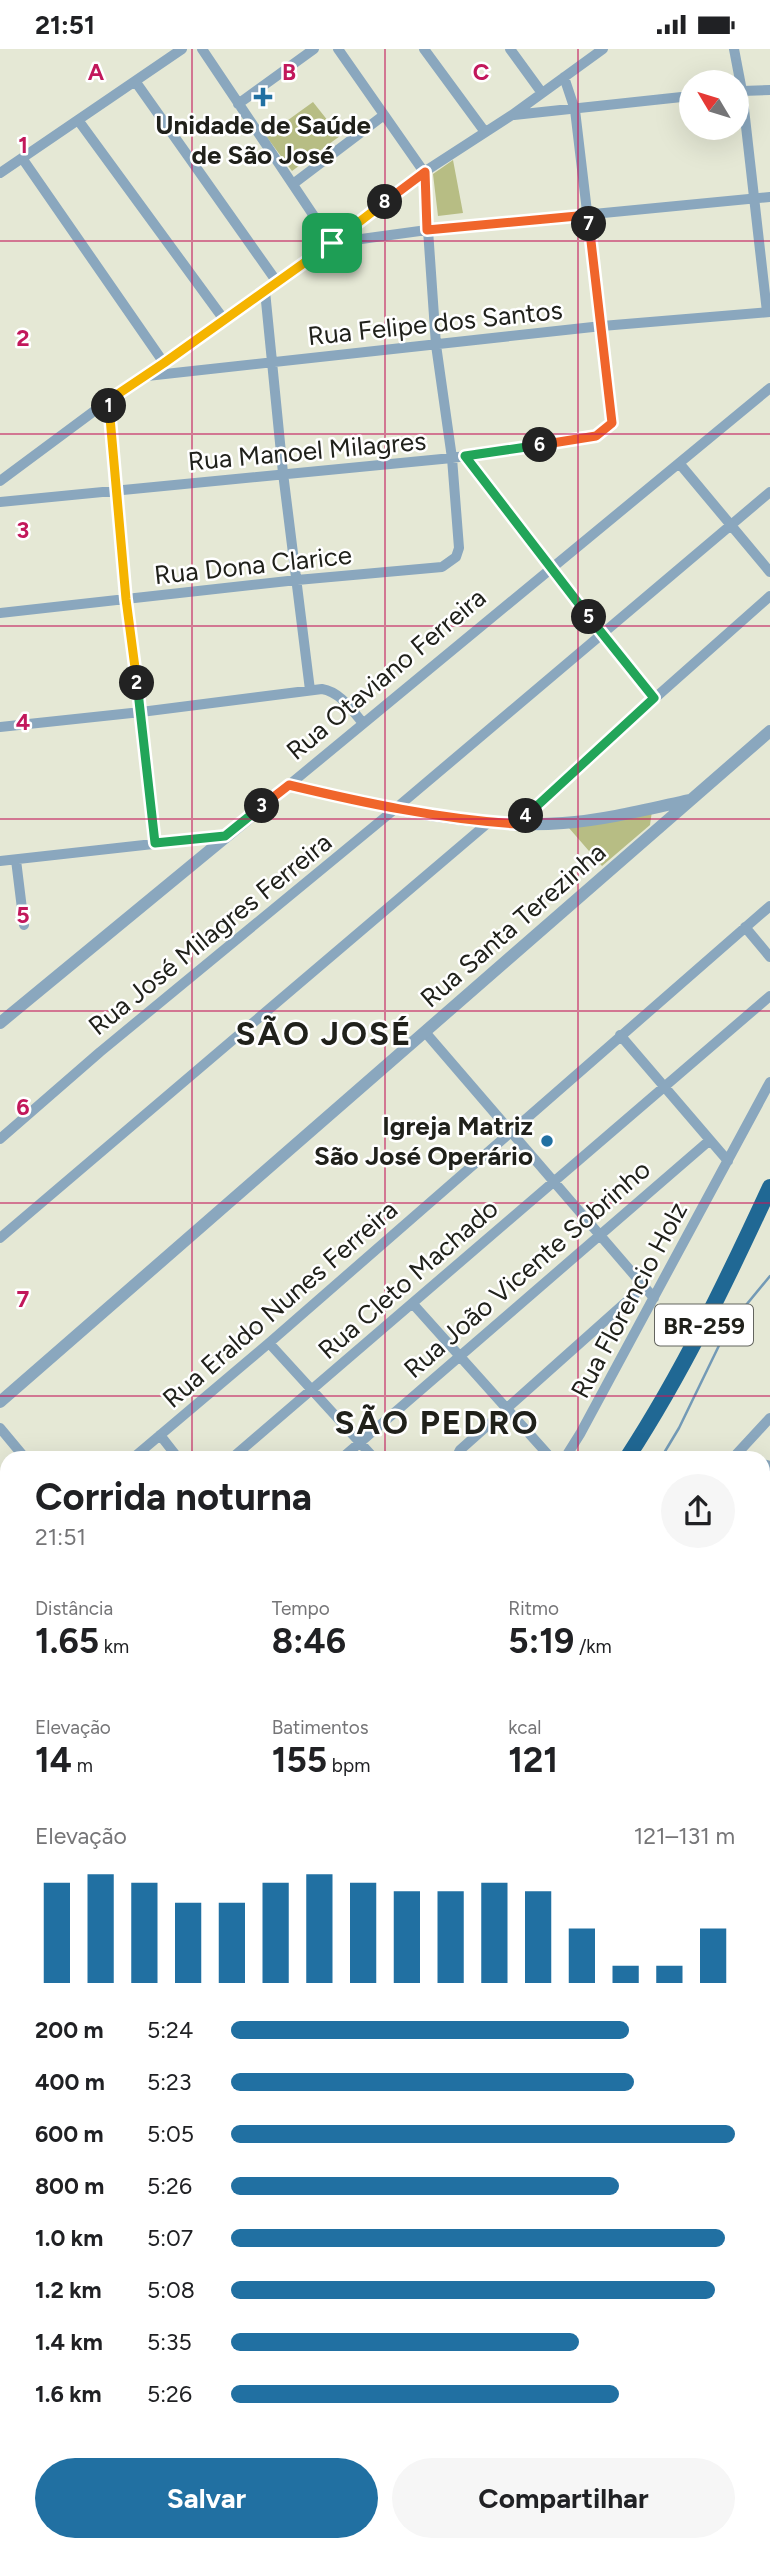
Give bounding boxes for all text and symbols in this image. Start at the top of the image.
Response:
text: 21:51 [35,9,95,41]
text: A [88,58,105,86]
text: B [282,58,296,86]
text: C [473,58,490,86]
north arrow [679,70,749,140]
map controls [679,70,749,140]
marker: Unidade de Saúde de São José [253,87,273,107]
place label: Unidade de Saúde de São José [155,109,371,171]
text: 1 [18,131,28,159]
pin: 8 [368,185,402,219]
text: 8 [379,190,390,213]
pin: 7 [572,207,606,241]
text: 7 [583,212,594,235]
pin [302,213,362,273]
icon: arrive [313,224,351,262]
street label: Rua Felipe dos Santos [306,294,564,352]
text: 2 [16,324,30,352]
pin: 1 [92,389,126,423]
text: 1 [104,394,113,417]
street label: Rua Manoel Milagres [187,425,427,477]
pin: 6 [522,427,558,463]
text: 6 [534,433,545,456]
text: 3 [17,516,29,544]
street label: Rua Dona Clarice [153,539,353,591]
street label: Rua Otaviano Ferreira [280,581,492,767]
pin: 5 [572,599,606,635]
text: 5 [583,605,594,628]
pin: 2 [120,665,154,701]
text: 2 [131,671,142,694]
text: 4 [16,708,30,736]
pin: 3 [244,789,280,823]
text: 3 [256,794,267,817]
pin: 4 [508,799,544,833]
text: 4 [519,804,532,827]
street label: Rua José Milagres Ferreira [82,826,338,1042]
street label: Rua Santa Terezinha [414,836,612,1014]
text: 5 [16,901,30,929]
district label: SÃO JOSÉ [235,1014,413,1053]
text: 6 [16,1093,30,1121]
place label: Igreja Matriz São José Operário [314,1110,533,1172]
marker: Igreja Matriz São José Operário [539,1133,555,1149]
street label: Rua João Vicente Sobrinho [397,1153,657,1385]
street label: Rua Cleto Machado [312,1192,504,1366]
street label: Rua Eraldo Nunes Ferreira [156,1193,404,1415]
street label: Rua Florencio Holz [564,1196,694,1404]
text: 7 [17,1285,30,1313]
road number: BR-259 [655,1305,753,1345]
district label: SÃO PEDRO [334,1403,540,1442]
text: Corrida noturna [35,1474,312,1520]
button: share [661,1474,735,1548]
text: 21:51 [35,1523,86,1551]
text: Distância [35,1597,113,1620]
text: Tempo [272,1597,330,1620]
text: Ritmo [508,1597,559,1620]
text: 1.65 [35,1620,99,1662]
text: 8:46 [272,1620,346,1662]
text: 5:19 [508,1620,574,1662]
text: km [99,1635,129,1658]
text: /km [574,1635,612,1658]
text: Elevação [35,1716,111,1739]
text: Batimentos [272,1716,369,1739]
text: kcal [508,1716,542,1739]
text: 14 [35,1739,72,1781]
text: 155 [272,1739,327,1781]
text: 121 [508,1739,558,1781]
text: m [72,1754,93,1777]
text: bpm [327,1754,370,1777]
text: Elevação [35,1822,127,1850]
text: 121–131 m [634,1822,735,1850]
text: 200 m [35,2016,104,2044]
text: 5:24 [147,2016,193,2044]
text: 400 m [35,2068,105,2096]
text: 5:23 [147,2068,191,2096]
text: 600 m [35,2120,104,2148]
text: 5:05 [147,2120,194,2148]
text: 800 m [35,2172,104,2200]
text: 5:26 [147,2172,192,2200]
text: 1.0 km [35,2224,103,2252]
text: 5:07 [147,2224,193,2252]
text: 1.2 km [35,2276,102,2304]
text: 5:08 [147,2276,195,2304]
text: 1.4 km [35,2328,103,2356]
text: 5:35 [147,2328,192,2356]
text: 1.6 km [35,2380,102,2408]
text: 5:26 [147,2380,192,2408]
button: Salvar [35,2458,378,2538]
button: Compartilhar [392,2458,735,2538]

